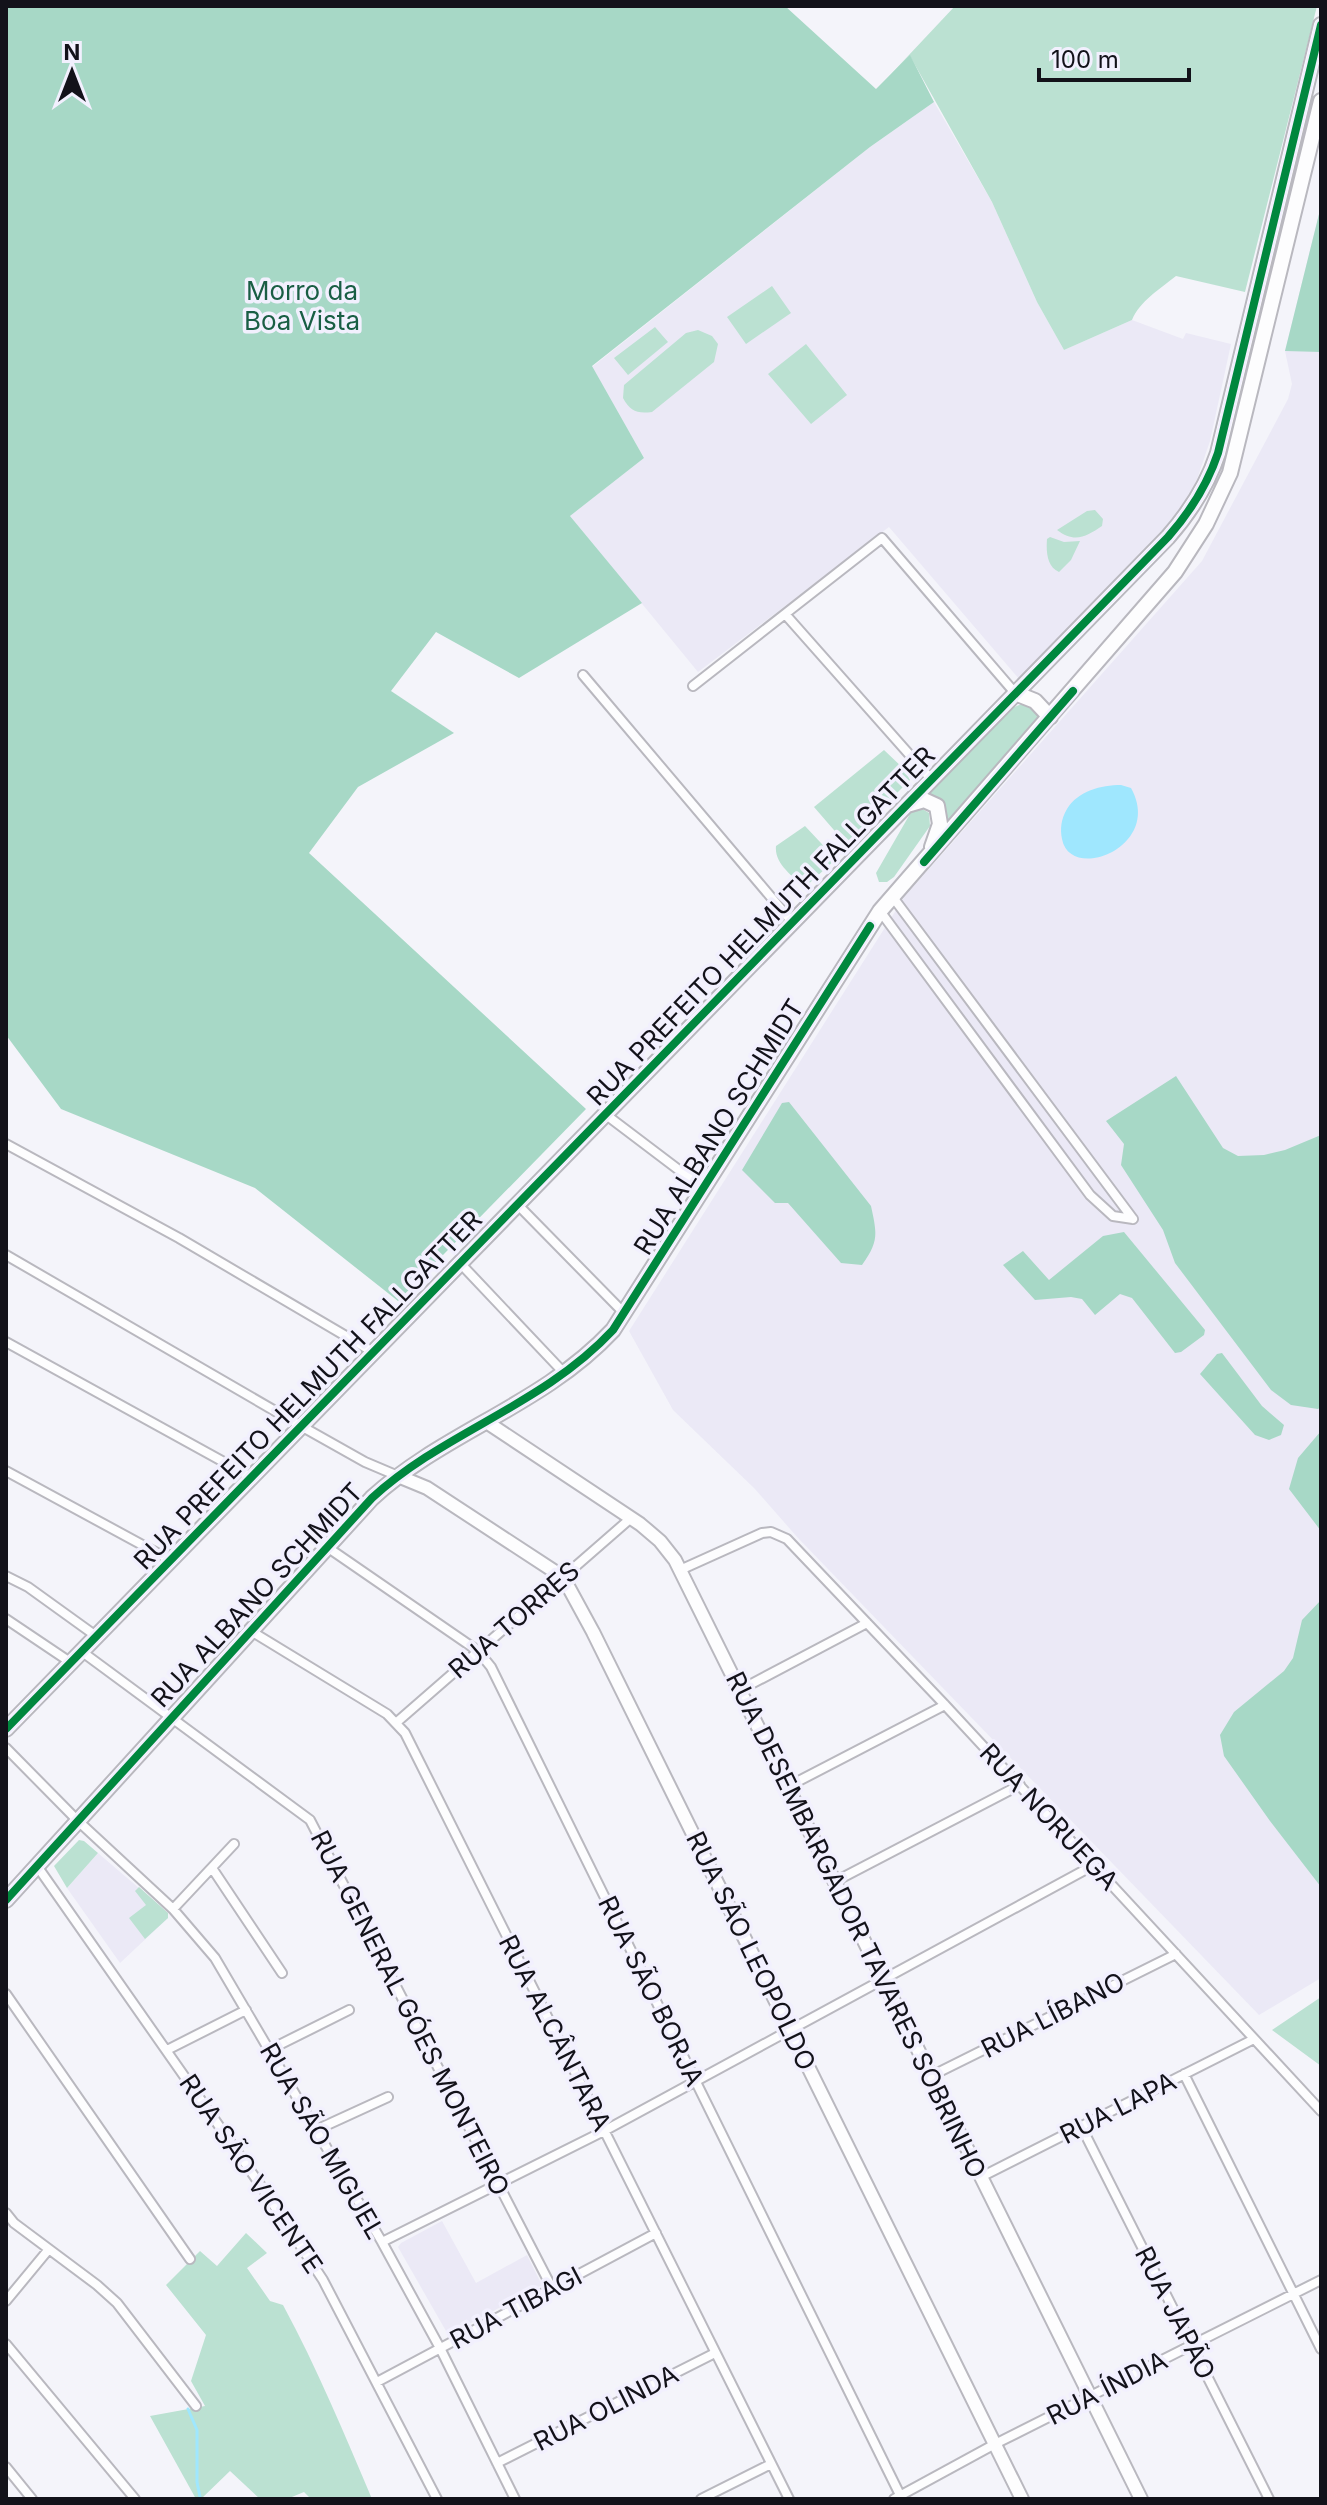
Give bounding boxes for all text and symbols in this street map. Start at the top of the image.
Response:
north arrow [32,32,112,112]
scale bar [1039,32,1189,82]
text: N [64,39,80,65]
text: 100 m [1051,45,1119,74]
park label: Morro da Boa Vista [244,275,360,336]
street label: RUA PREFEITO HELMUTH FALLGATTER [580,740,941,1112]
street label: RUA ALBANO SCHMIDT [627,993,810,1260]
street label: RUA PREFEITO HELMUTH FALLGATTER [127,1204,488,1576]
street label: RUA ALBANO SCHMIDT [145,1476,369,1713]
street label: RUA TORRES [442,1555,585,1685]
street label: RUA DESEMBARGADOR TAVARES SOBRINHO [720,1667,993,2183]
street label: RUA NORUEGA [974,1737,1125,1896]
street label: RUA GENERAL GÓES MONTEIRO [305,1825,516,2201]
street label: RUA SÃO LEOPOLDO [680,1826,823,2075]
street label: RUA SÃO BORJA [592,1891,711,2091]
street label: RUA ALCÂNTARA [493,1930,618,2136]
street label: RUA LÍBANO [976,1965,1130,2064]
street label: RUA SÃO MIGUEL [254,2037,391,2244]
street label: RUA LAPA [1055,2065,1181,2150]
street label: RUA SÃO VICENTE [173,2068,329,2279]
street label: RUA JAPÃO [1129,2241,1222,2384]
street label: RUA TIBAGI [444,2260,587,2355]
street label: RUA ÍNDIA [1041,2344,1172,2431]
street label: RUA OLINDA [528,2358,683,2457]

